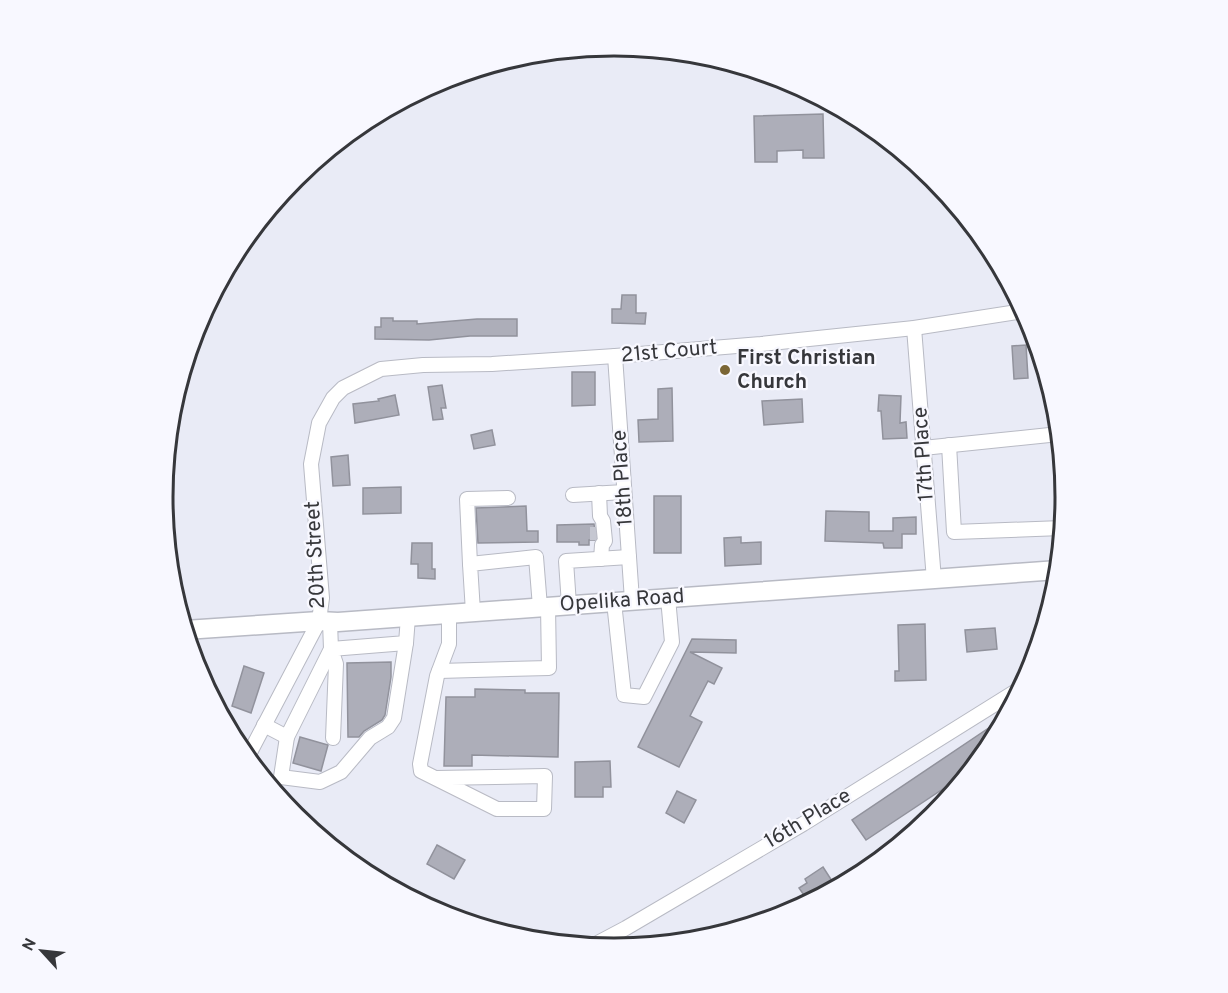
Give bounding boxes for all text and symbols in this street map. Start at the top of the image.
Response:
street label: 21st Court [620,334,718,370]
place label: First Christian Church [737,345,876,396]
marker: First Christian Church [718,363,732,377]
street label: 17th Place [907,406,941,502]
street label: 18th Place [606,429,640,527]
street label: 20th Street [300,500,332,610]
street label: Opelika Road [559,583,685,619]
street label: 16th Place [760,783,856,855]
north arrow [12,921,72,981]
text: N [19,935,42,955]

